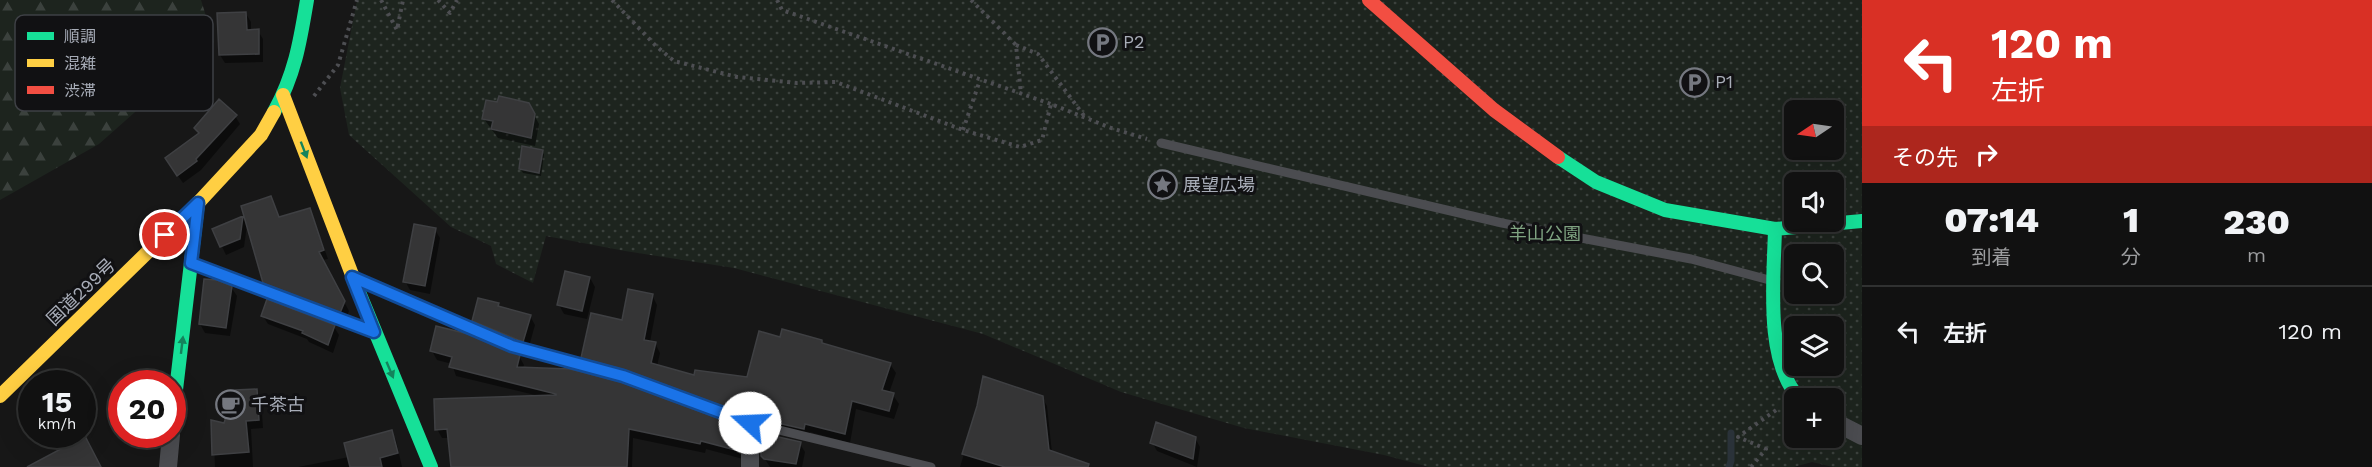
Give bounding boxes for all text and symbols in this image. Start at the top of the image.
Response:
legend [15,15,213,111]
text: 120 m [1991,19,2113,68]
icon: left [1892,24,1970,102]
parking icon: P2 [1086,26,1118,58]
text: 順調 [64,27,96,46]
place label: P2 [1123,31,1144,52]
text: 混雑 [64,54,96,73]
parking icon: P1 [1678,66,1710,98]
place label: P1 [1715,71,1733,92]
text: 左折 [1991,75,2045,107]
text: 渋滞 [64,81,96,100]
north arrow [1784,100,1844,160]
map controls [1784,100,1844,448]
icon: right [1970,138,2003,171]
one-way arrow [299,141,309,159]
text: その先 [1892,145,1958,170]
place icon: 展望広場 [1146,169,1178,201]
button: sound [1784,172,1844,232]
place label: 展望広場 [1183,174,1255,195]
text: 07:14 [1944,199,2039,241]
text: 1 [2123,199,2139,241]
text: 230 [2223,201,2290,243]
pin [139,209,190,260]
icon: arrive [148,218,181,251]
park label: 羊山公園 [1509,223,1581,244]
text: m [2247,243,2266,267]
button: search [1784,244,1844,304]
text: 到着 [1972,245,2012,269]
text: 分 [2121,245,2141,269]
street label: 国道299号 [42,254,119,329]
icon: left [1892,315,1925,348]
button: layers [1784,316,1844,376]
text: 120 m [2278,319,2342,344]
text: 左折 [1943,321,1987,346]
one-way arrow [177,335,186,354]
one-way arrow [385,362,395,380]
speed limit sign: 20 [108,370,186,448]
text: 15 [42,384,72,419]
button: + [1784,388,1844,448]
cafe icon: 千茶古 [214,389,246,421]
position arrow [718,391,782,455]
place label: 千茶古 [251,394,305,415]
text: km/h [38,415,76,433]

